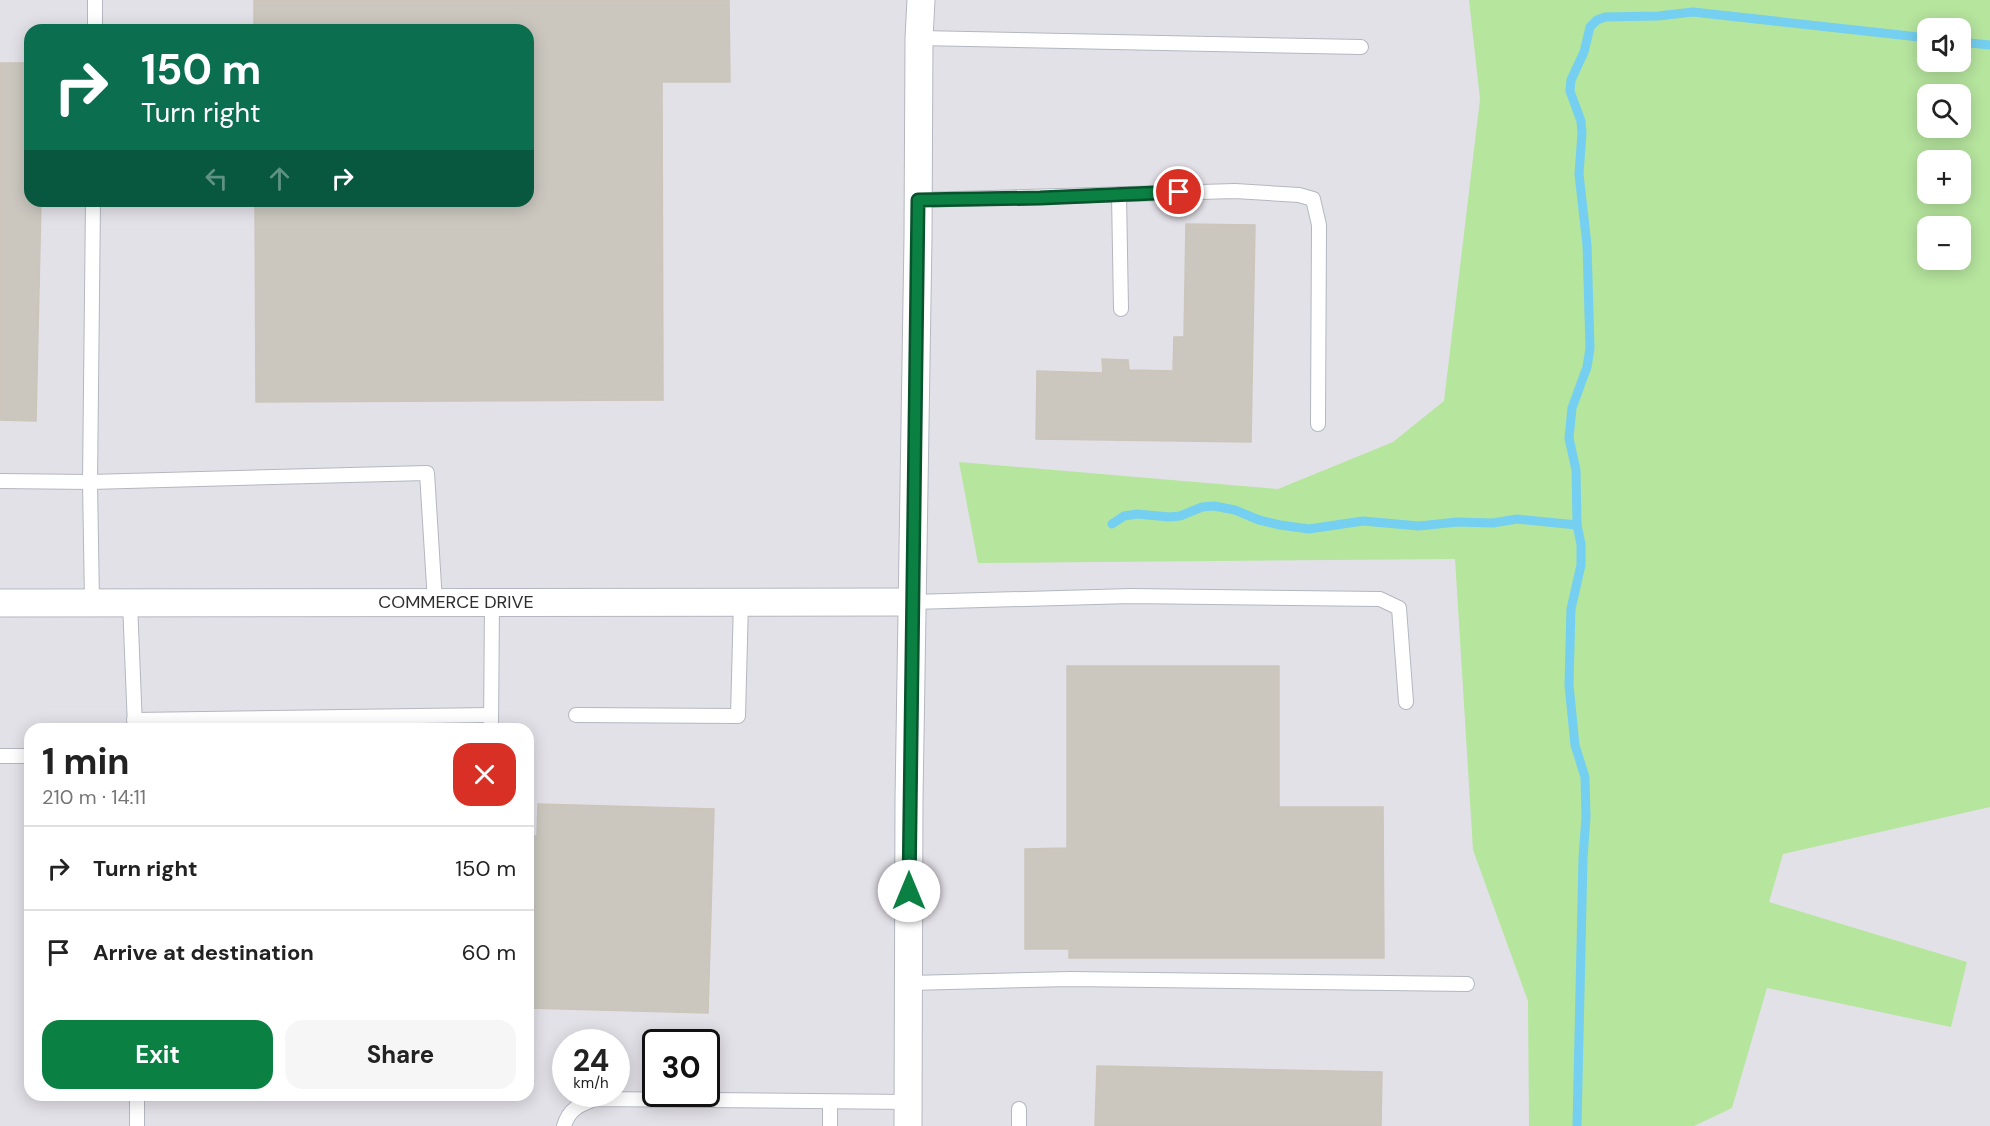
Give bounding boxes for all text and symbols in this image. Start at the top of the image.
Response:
map controls [1917,18,1971,270]
button: sound [1917,18,1971,72]
text: 150 m [141,42,261,97]
icon: right [42,48,120,126]
button: search [1917,84,1971,138]
text: Turn right [141,95,261,130]
button: + [1917,150,1971,204]
icon: left [200,162,233,195]
icon: ahead [263,162,296,195]
icon: right [326,162,359,195]
pin [1153,166,1204,217]
icon: arrive [1162,175,1195,208]
button: − [1917,216,1971,270]
street label: COMMERCE DRIVE [378,590,534,614]
text: 1 min [42,738,130,785]
button: close [453,743,516,806]
text: 210 m · 14:11 [42,784,146,810]
icon: right [42,852,75,885]
text: Turn right [93,854,198,883]
text: 150 m [455,854,516,883]
position arrow [877,859,941,923]
icon: arrive [42,936,75,969]
text: Arrive at destination [93,938,314,967]
text: 60 m [462,938,516,967]
button: Exit [42,1020,273,1089]
button: Share [285,1020,516,1089]
speed limit sign: 30 [642,1029,720,1107]
text: 24 [573,1041,609,1080]
text: km/h [573,1073,609,1093]

